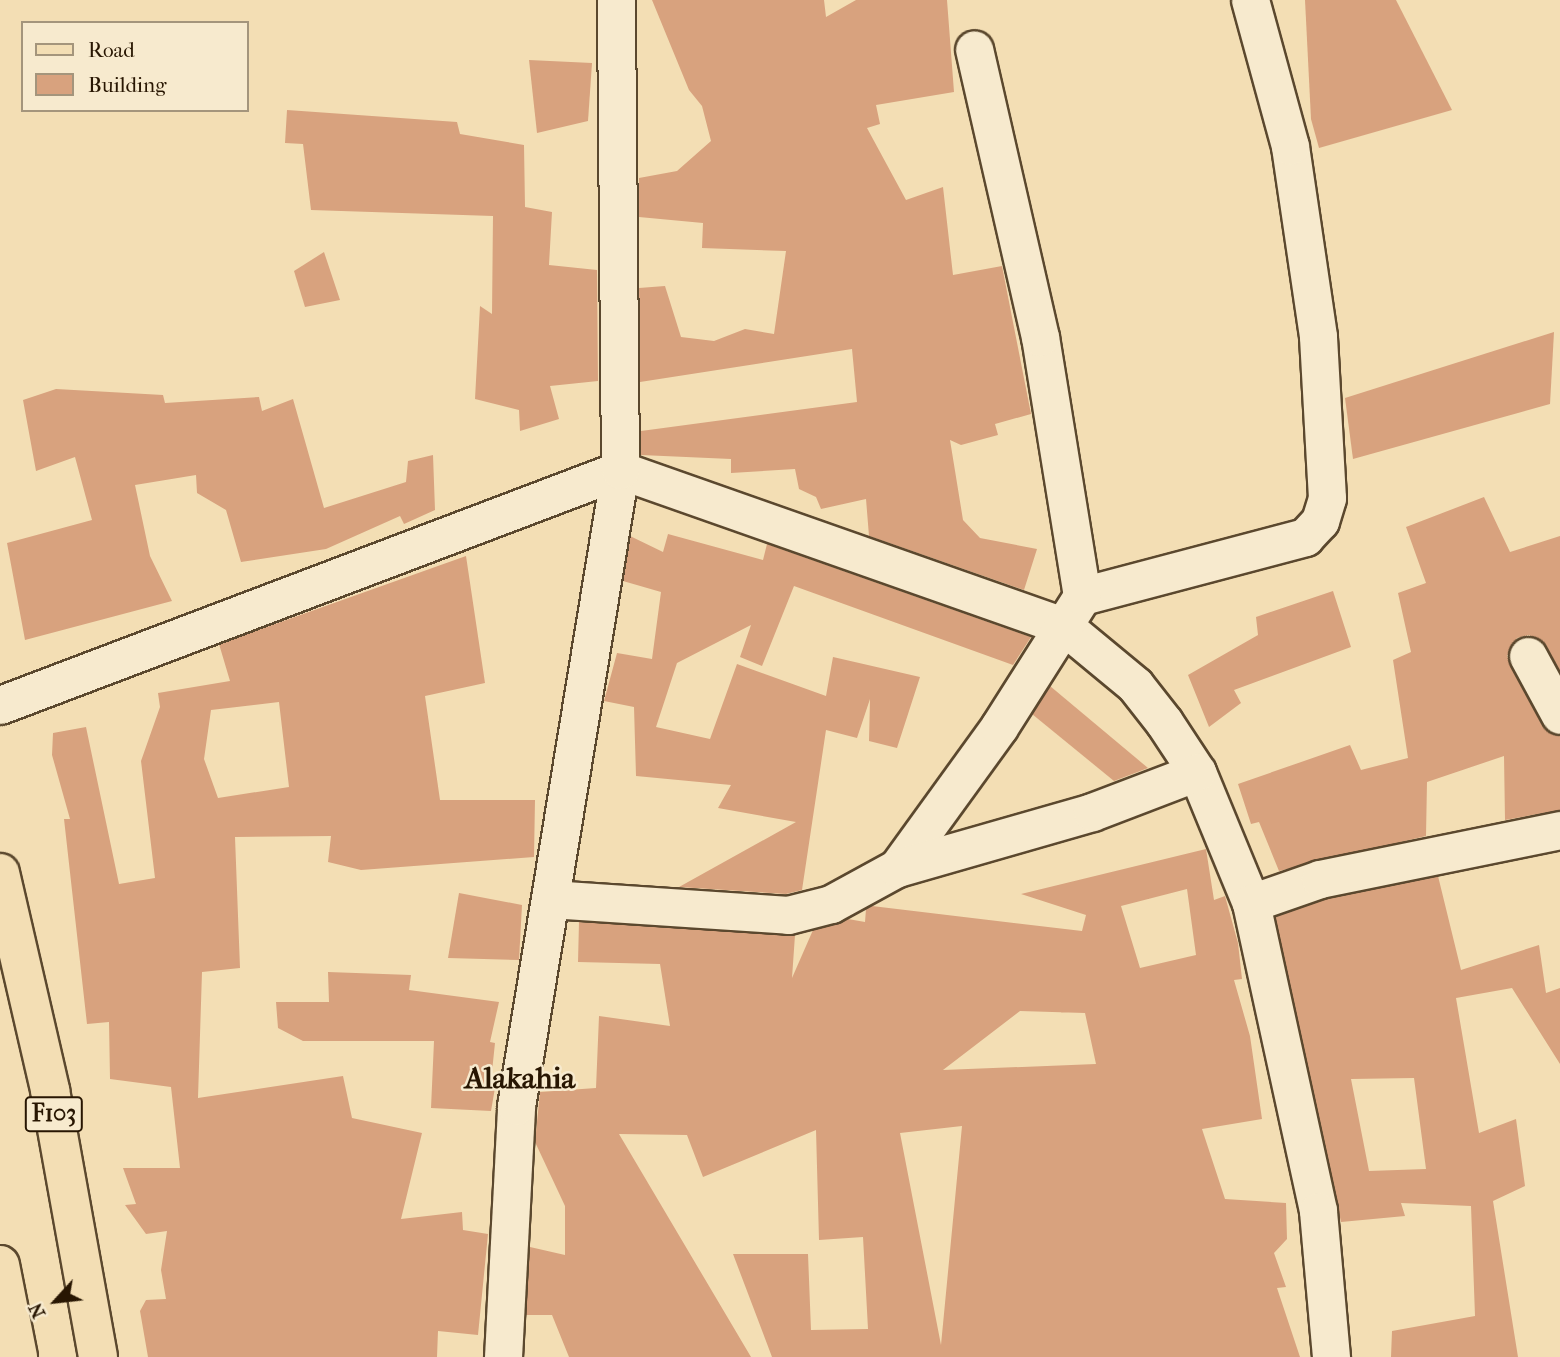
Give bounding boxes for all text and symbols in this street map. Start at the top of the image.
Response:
legend [21,21,248,112]
text: Road [88,38,135,62]
text: Building [88,73,166,97]
district label: Alakahia [465,1061,575,1097]
road number: F103 [24,1094,84,1134]
north arrow [21,1266,91,1336]
text: N [24,1299,50,1322]

